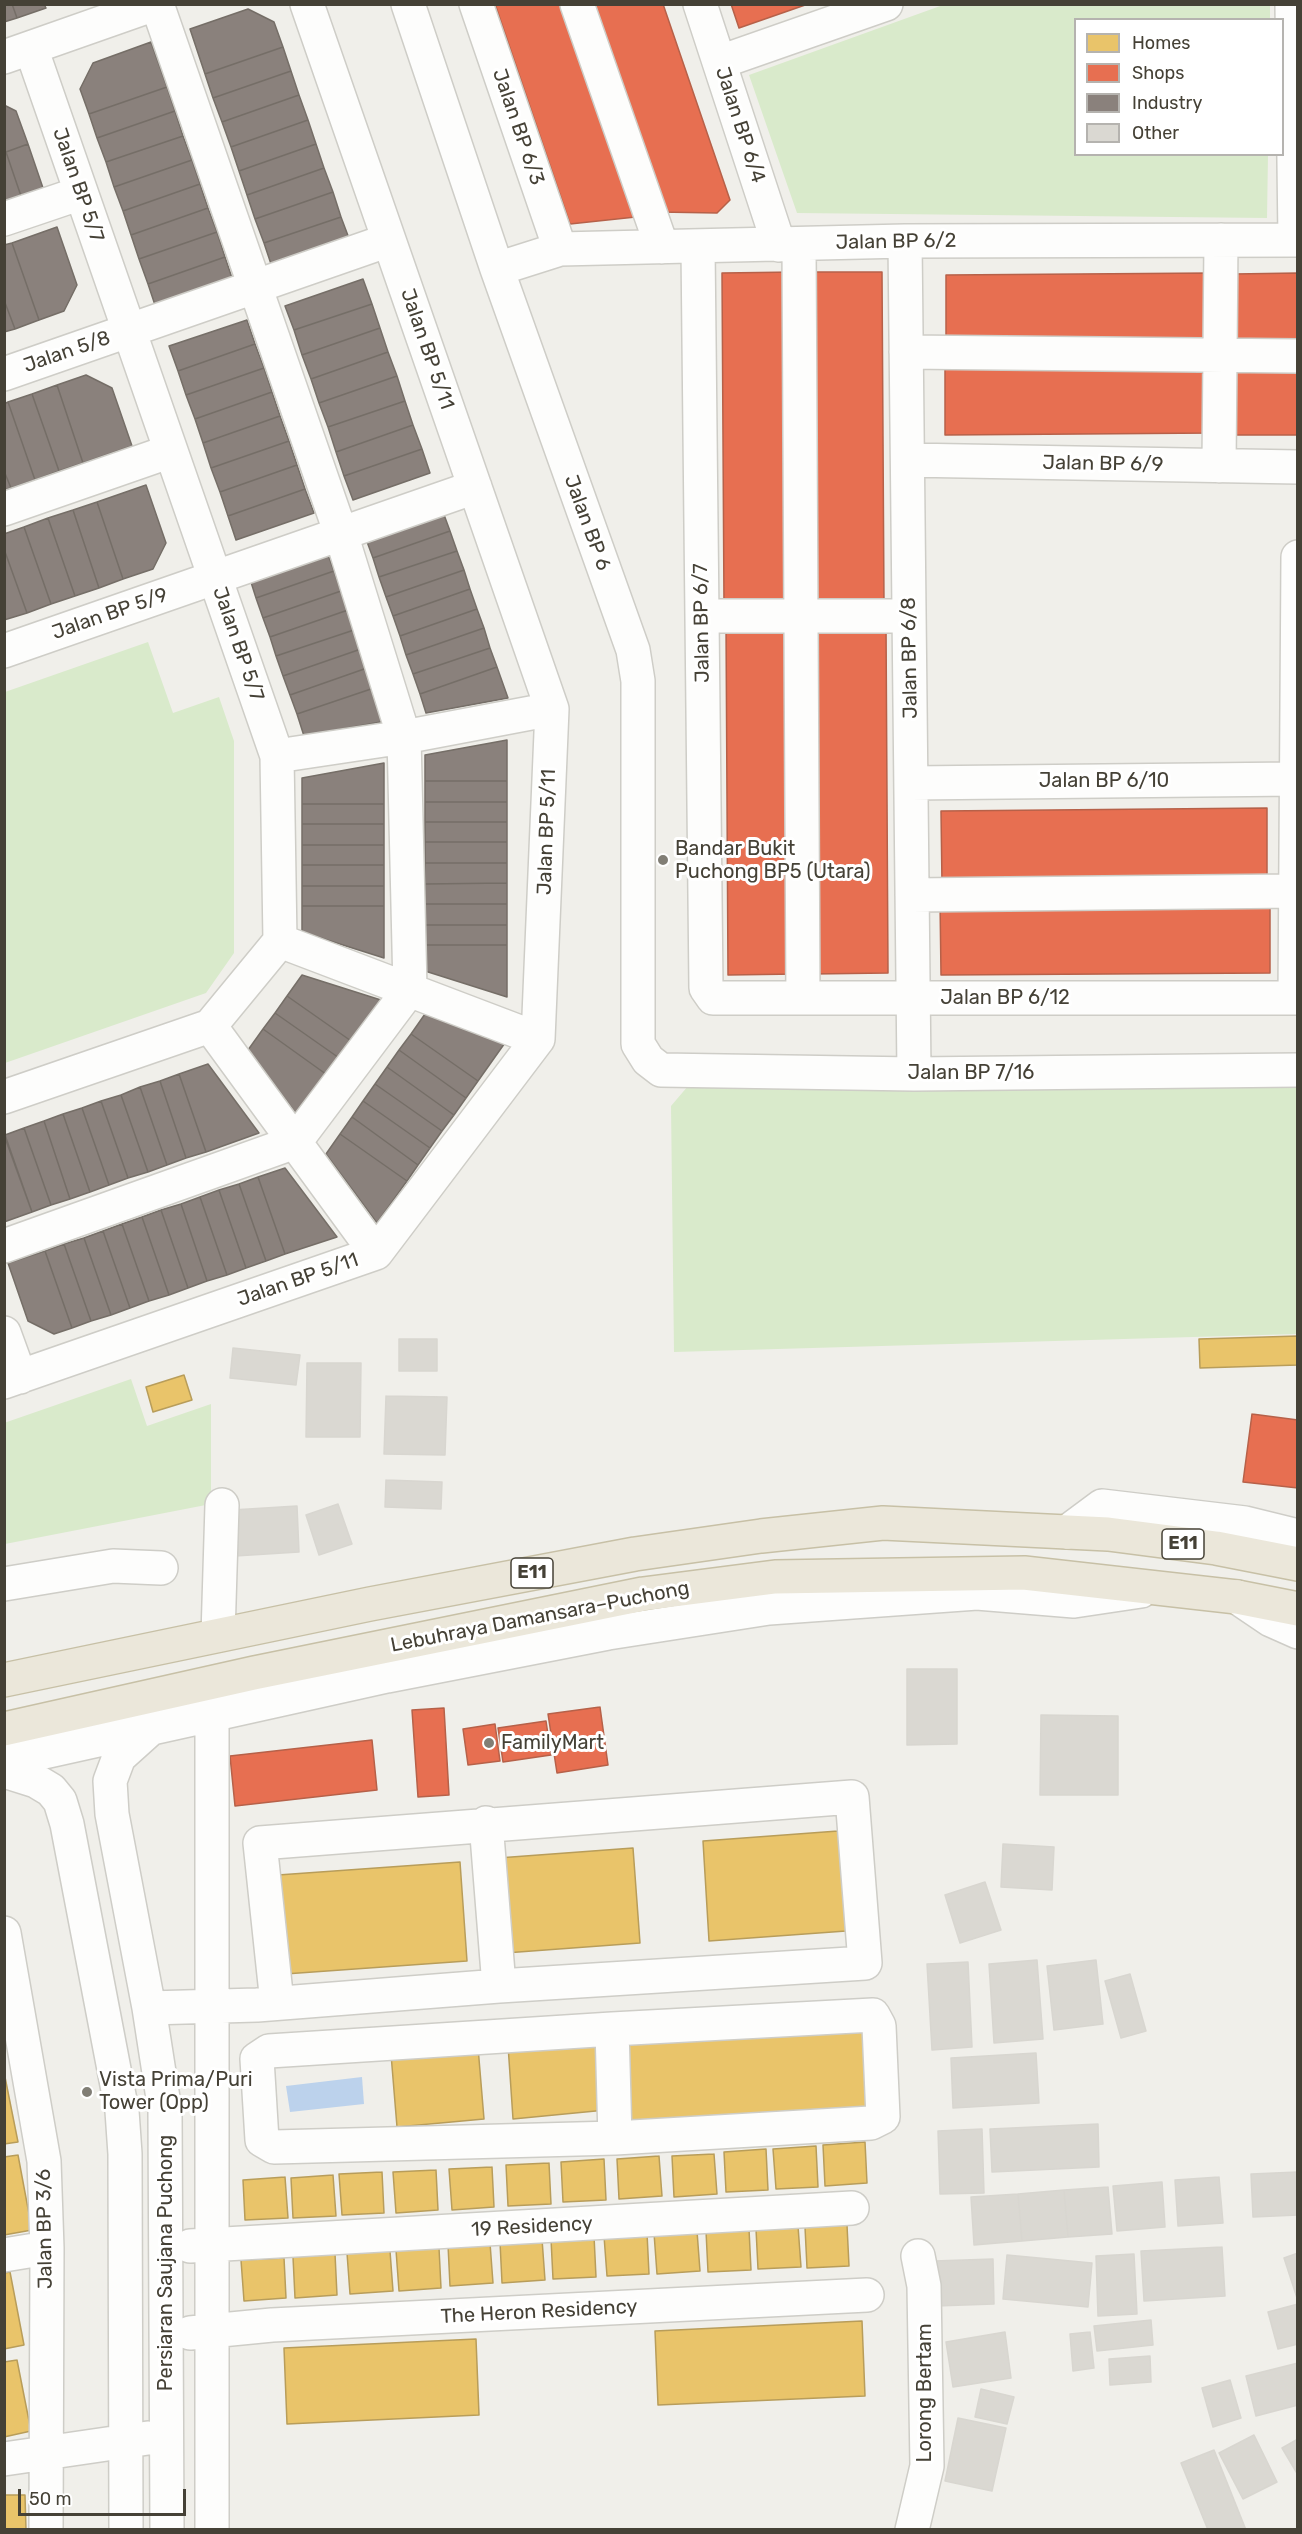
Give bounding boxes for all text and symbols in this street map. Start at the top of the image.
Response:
legend [1074,18,1284,156]
text: Homes [1132,32,1190,54]
text: Shops [1132,62,1184,84]
street label: Jalan BP 6/4 [710,64,770,186]
street label: Jalan BP 6/3 [487,66,549,188]
text: Industry [1132,92,1202,114]
text: Other [1132,122,1179,144]
street label: Jalan BP 5/7 [47,125,109,245]
street label: Jalan BP 6/2 [835,229,957,255]
street label: Jalan BP 5/11 [395,285,459,413]
street label: Jalan 5/8 [20,326,114,378]
street label: Jalan BP 6/9 [1042,451,1164,477]
street label: Jalan BP 6 [559,472,615,574]
street label: Jalan BP 6/7 [689,563,715,683]
street label: Jalan BP 5/9 [49,583,171,645]
street label: Jalan BP 5/7 [207,584,269,704]
street label: Jalan BP 6/8 [897,597,923,719]
street label: Jalan BP 5/11 [533,769,561,895]
street label: Jalan BP 6/10 [1039,769,1169,793]
place label: Bandar Bukit Puchong BP5 (Utara) [675,837,871,884]
marker: Bandar Bukit Puchong BP5 (Utara) [656,853,670,867]
street label: Jalan BP 6/12 [940,986,1070,1010]
street label: Jalan BP 7/16 [908,1061,1034,1085]
street label: Jalan BP 5/11 [234,1248,362,1312]
road number: E11 [1162,1529,1204,1559]
road number: E11 [511,1558,553,1588]
street label: Lebuhraya Damansara–Puchong [389,1576,691,1658]
place label: FamilyMart [501,1731,604,1755]
marker: FamilyMart [482,1736,496,1750]
place label: Vista Prima/Puri Tower (Opp) [99,2068,253,2115]
marker: Vista Prima/Puri Tower (Opp) [80,2085,94,2099]
street label: Persiaran Saujana Puchong [154,2135,178,2391]
street label: Jalan BP 3/6 [32,2169,58,2289]
street label: 19 Residency [471,2212,593,2242]
street label: The Heron Residency [440,2295,638,2329]
street label: Lorong Bertam [913,2323,937,2463]
scale bar [21,2477,189,2515]
text: 50 m [29,2488,72,2510]

